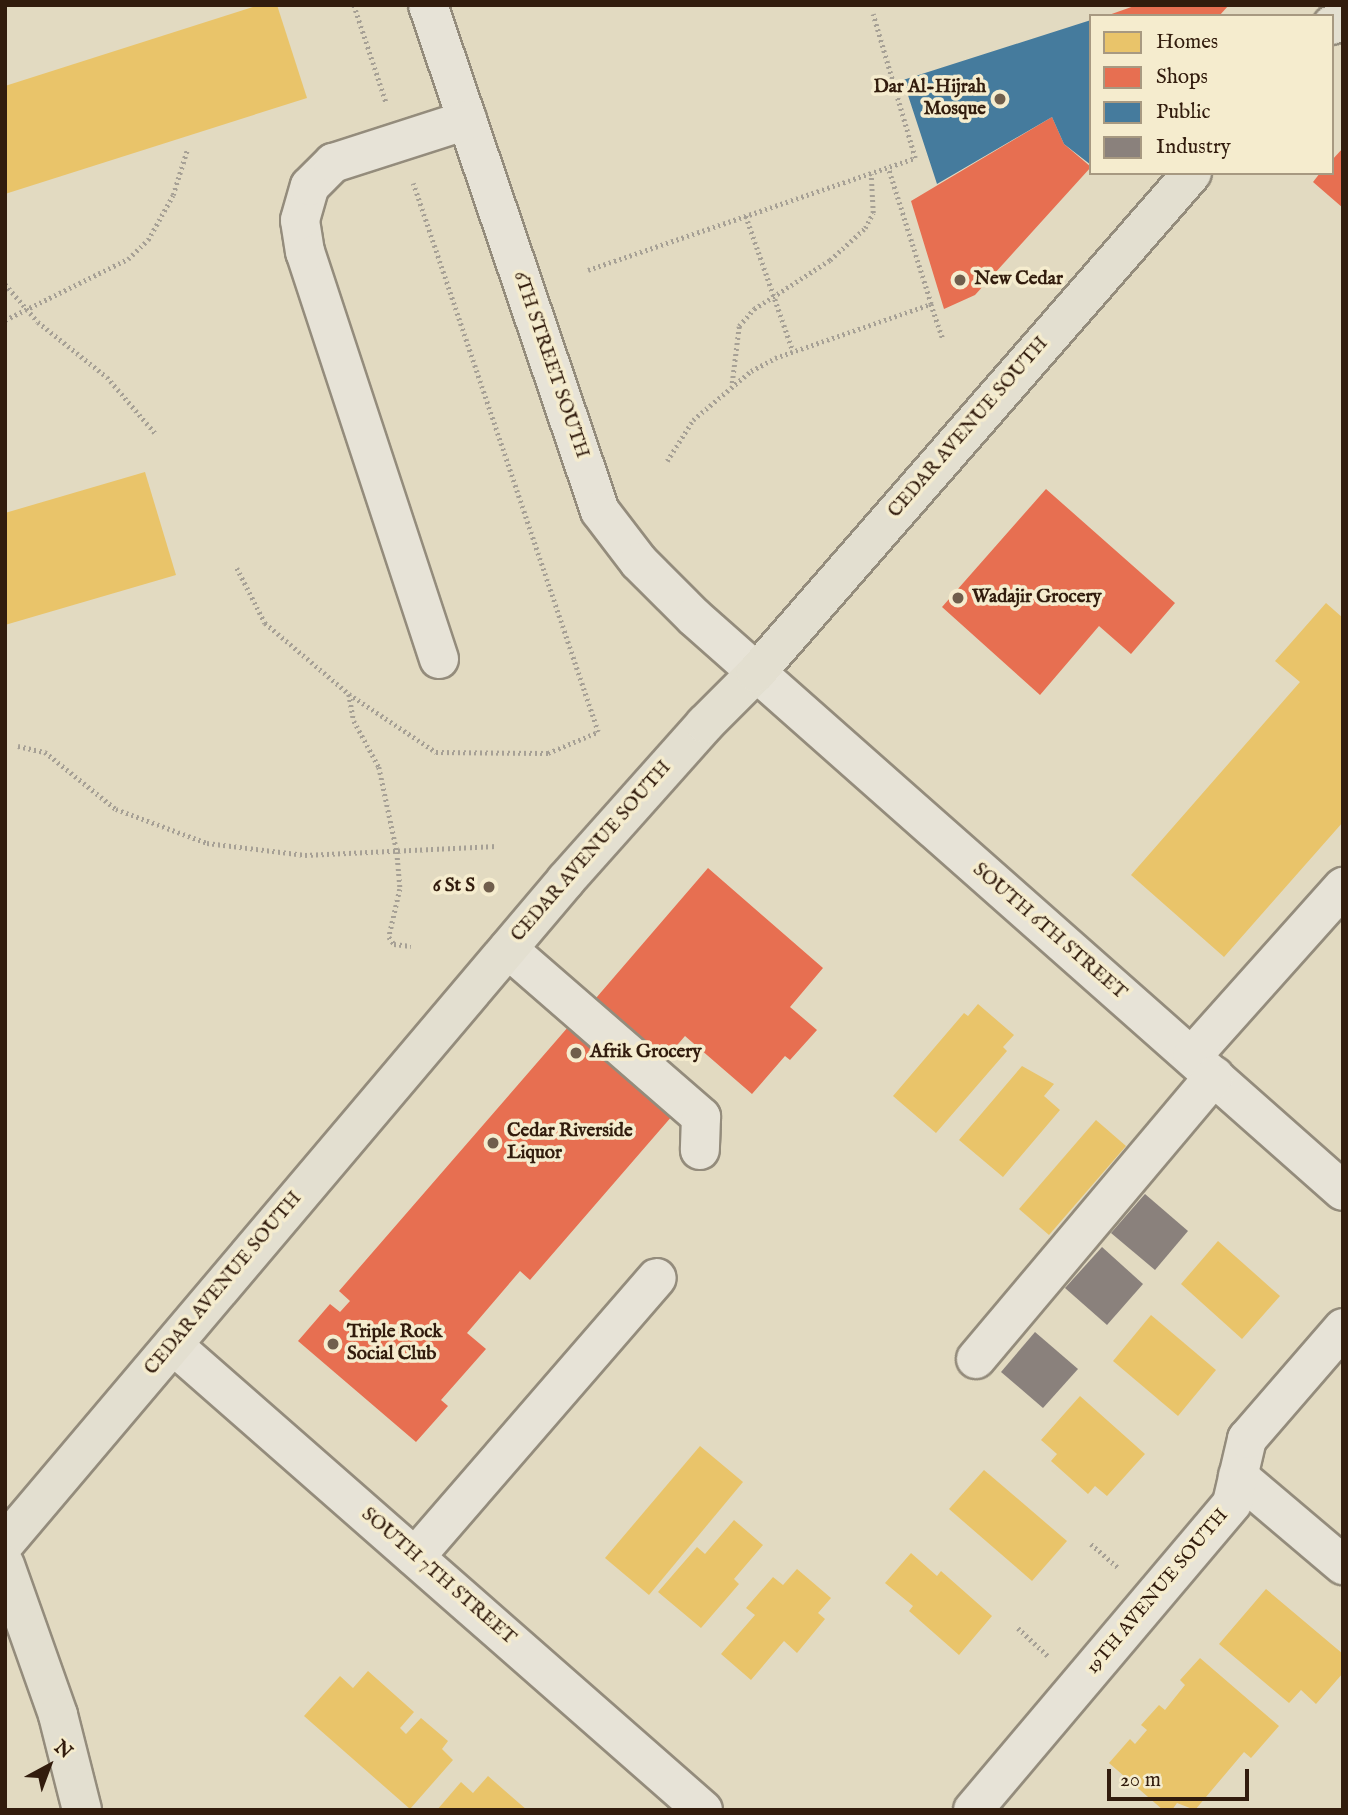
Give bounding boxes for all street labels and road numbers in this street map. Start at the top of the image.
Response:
street label: 6TH STREET SOUTH [507,268,593,462]
street label: CEDAR AVENUE SOUTH [884,333,1054,523]
street label: CEDAR AVENUE SOUTH [507,757,677,947]
street label: SOUTH 6TH STREET [967,859,1131,1005]
street label: CEDAR AVENUE SOUTH [141,1188,307,1380]
street label: SOUTH 7TH STREET [356,1504,520,1650]
street label: 19TH AVENUE SOUTH [1082,1505,1234,1679]

